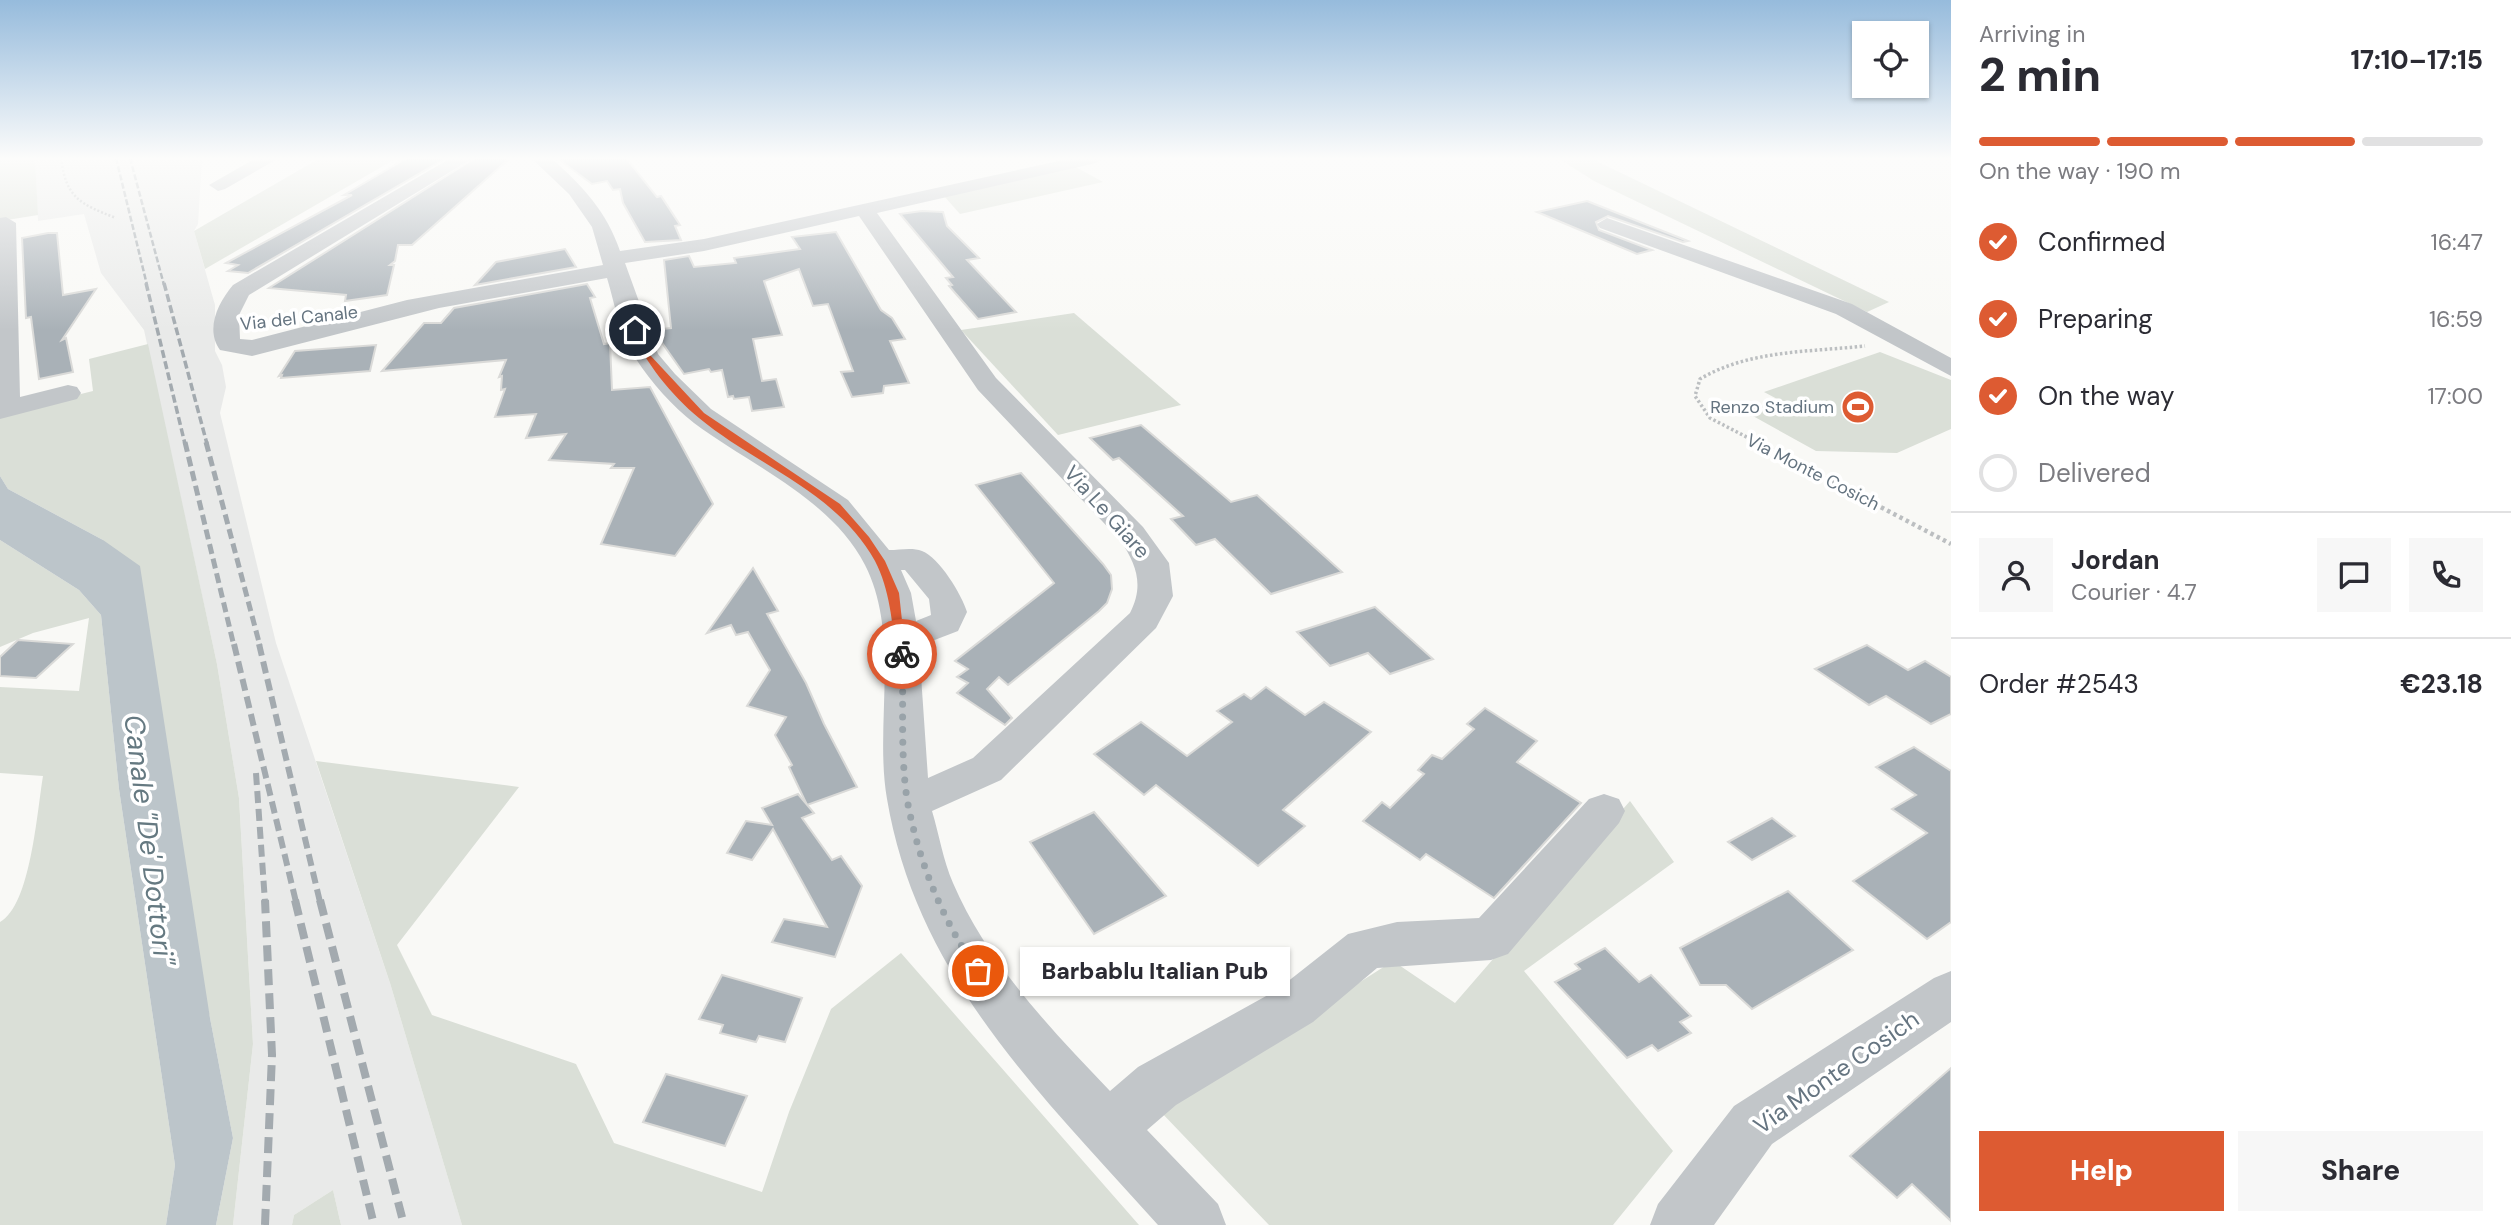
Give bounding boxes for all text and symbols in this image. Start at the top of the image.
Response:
text: Arriving in [1979,19,2085,49]
map controls [1852,21,1929,98]
button: locate [1852,21,1929,98]
text: 17:10–17:15 [2350,43,2483,77]
text: 2 min [1979,45,2101,105]
text: On the way · 190 m [1979,156,2180,186]
icon: check [1979,223,2017,261]
text: Confirmed [2038,225,2165,259]
text: 16:47 [2430,227,2483,257]
street label: Via del Canale [239,300,359,336]
pin [605,300,665,360]
icon: check [1979,300,2017,338]
text: Preparing [2038,302,2153,336]
text: 16:59 [2429,304,2483,334]
icon: home [616,311,654,349]
icon: check [1979,377,2017,415]
text: On the way [2038,379,2174,413]
text: 17:00 [2427,381,2483,411]
sports icon: Renzo Stadium [1839,388,1877,426]
place label: Renzo Stadium [1710,395,1834,419]
street label: Via Monte Cosich [1742,428,1884,516]
text: Delivered [2038,456,2151,490]
street label: Via Le Giare [1058,460,1156,564]
button: person [1979,538,2053,612]
button: chat [2317,538,2391,612]
button: phone [2409,538,2483,612]
text: Jordan [2071,543,2160,577]
text: Courier · 4.7 [2071,577,2197,607]
courier [867,619,937,689]
icon: bike [883,635,921,673]
text: Order #2543 [1979,667,2139,701]
text: €23.18 [2400,667,2483,701]
water label: Canale "De' Dottori" [115,713,183,969]
pin [948,941,1008,1001]
callout: Barbablu Italian Pub [1020,946,1290,996]
icon: bag [959,952,997,990]
text: Barbablu Italian Pub [1042,956,1268,986]
street label: Via Monte Cosich [1747,1003,1925,1141]
button: Help [1979,1131,2224,1211]
button: Share [2238,1131,2483,1211]

